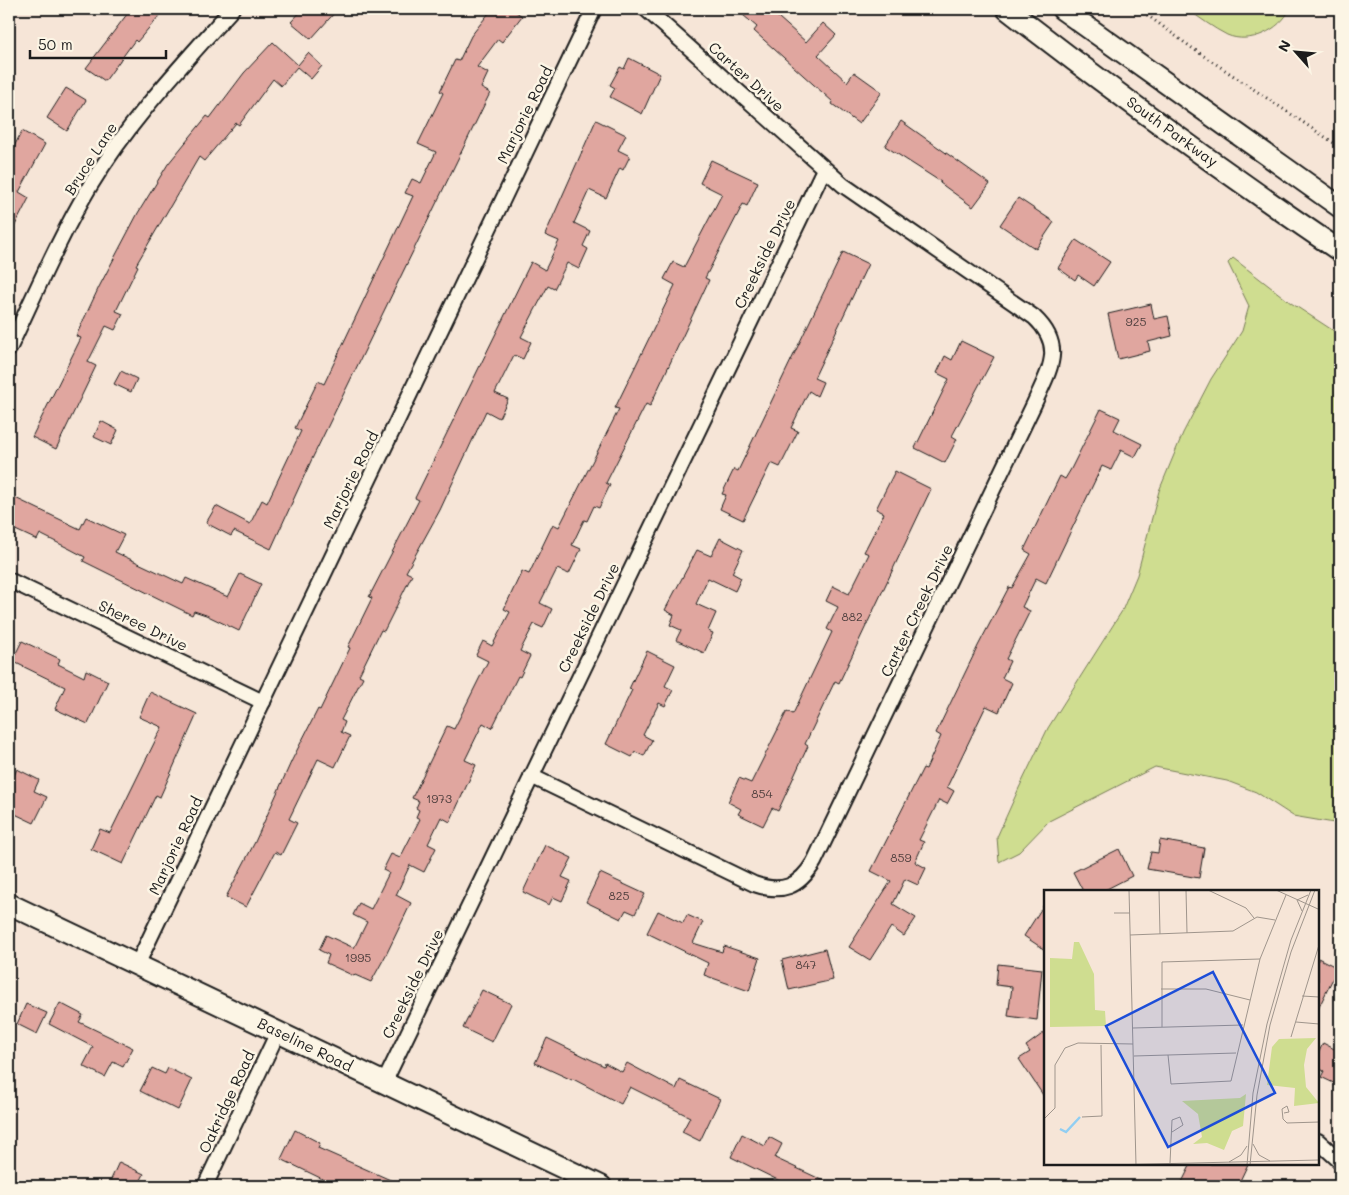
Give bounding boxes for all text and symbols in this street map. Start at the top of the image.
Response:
scale bar [30,28,166,60]
north arrow [1272,28,1322,78]
text: 50 m [38,34,73,54]
street label: Carter Drive [705,37,789,116]
text: N [1273,37,1295,55]
street label: Marjorie Road [492,62,556,167]
street label: South Parkway [1123,91,1222,171]
street label: Bruce Lane [59,118,121,199]
street label: Creekside Drive [729,195,799,312]
house number: 925 [1126,313,1146,329]
street label: Marjorie Road [318,427,382,532]
street label: Carter Creek Drive [875,541,957,680]
street label: Creekside Drive [553,559,623,676]
street label: Sheree Drive [96,595,191,655]
house number: 882 [841,608,863,624]
house number: 854 [751,785,773,801]
house number: 1973 [426,790,452,806]
street label: Marjorie Road [144,793,207,898]
house number: 859 [890,849,912,865]
house number: 825 [609,887,629,903]
inset map [1044,890,1319,1165]
street label: Creekside Drive [377,925,447,1042]
house number: 1995 [345,949,371,965]
house number: 847 [796,956,817,972]
street label: Baseline Road [255,1012,356,1076]
street label: Oakridge Road [194,1047,259,1156]

